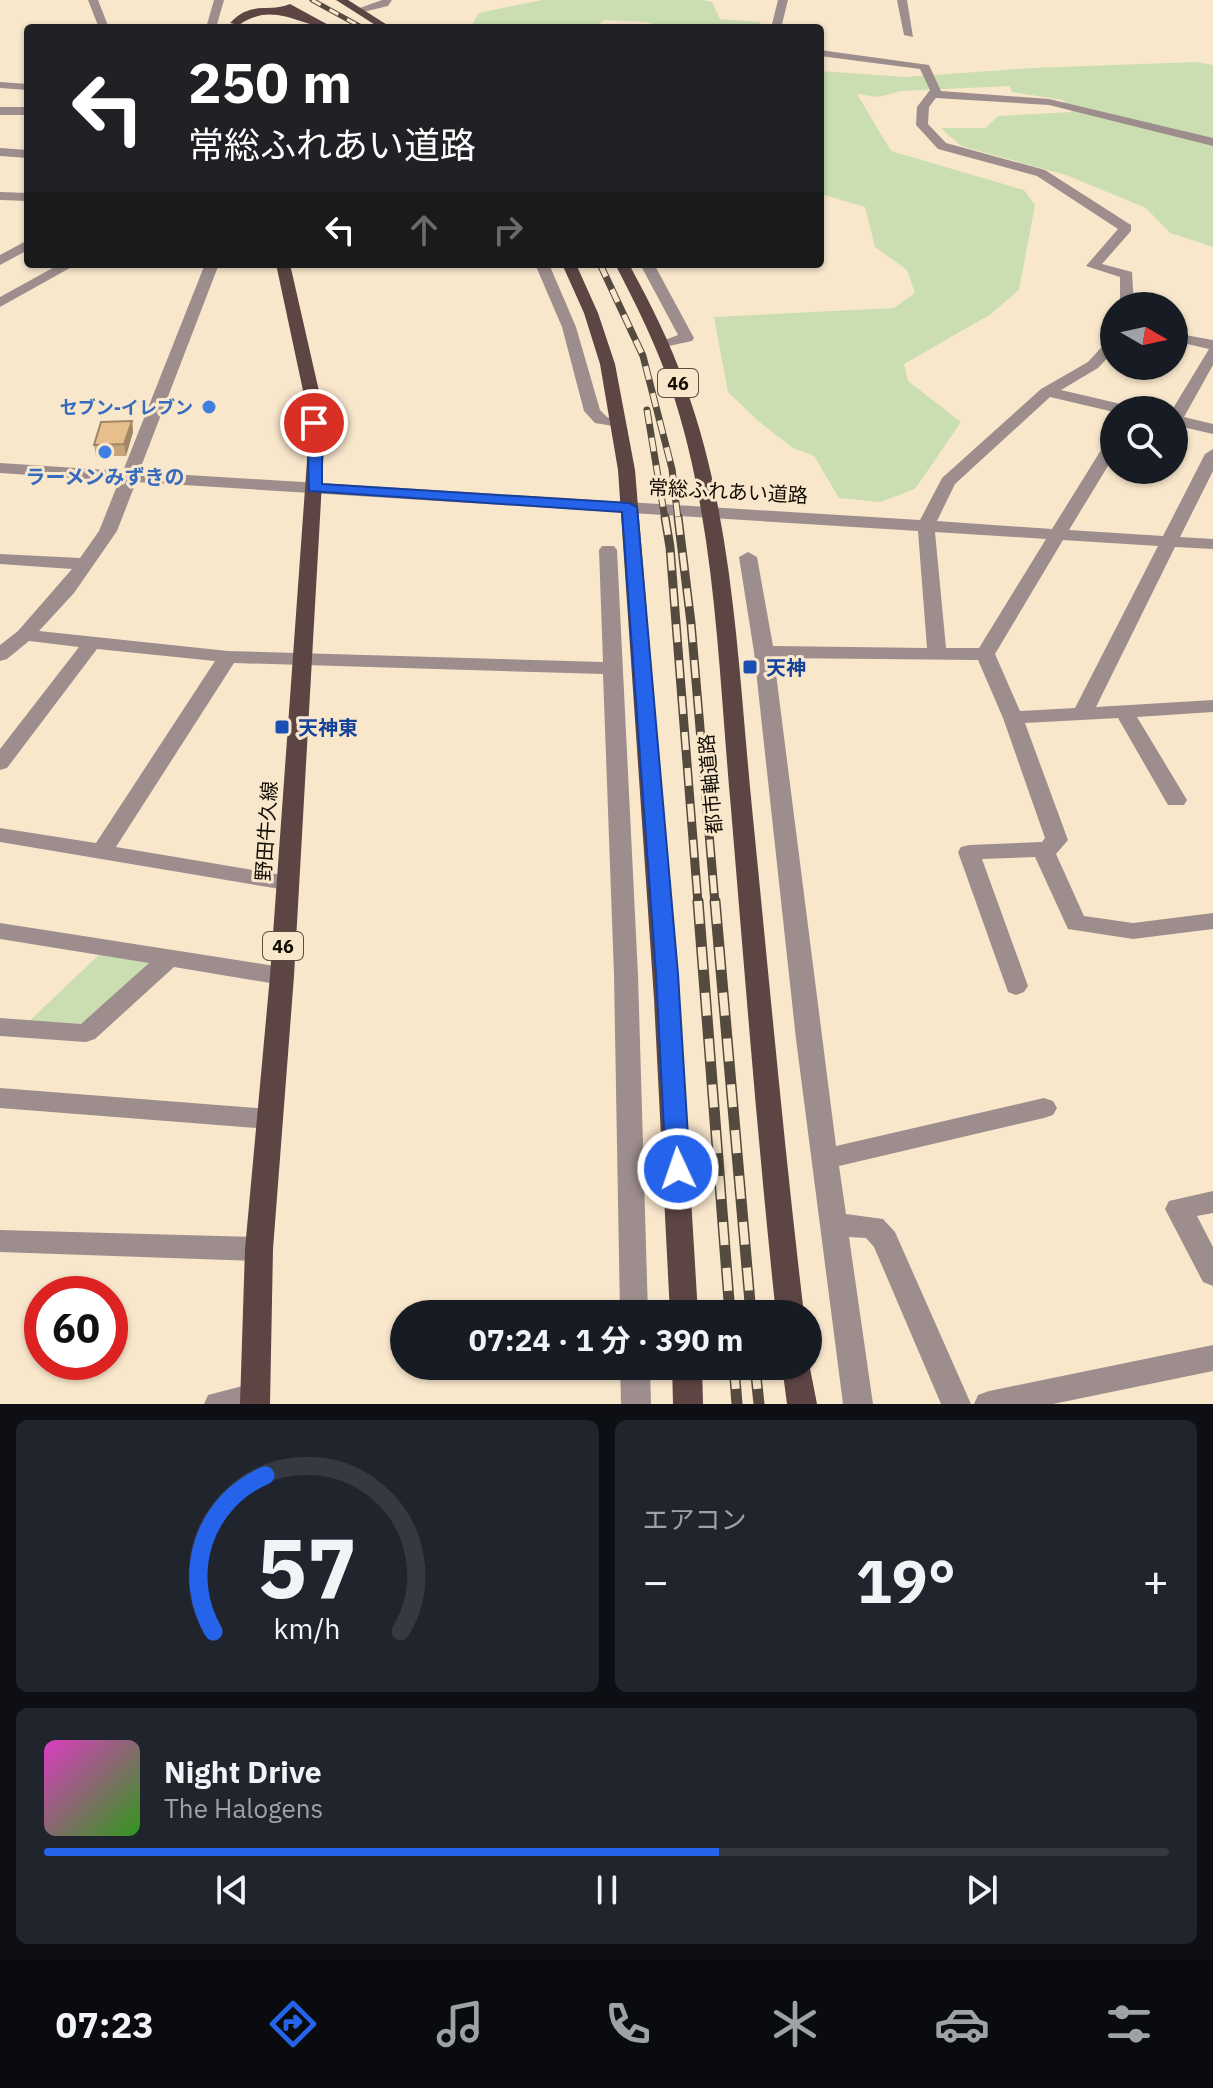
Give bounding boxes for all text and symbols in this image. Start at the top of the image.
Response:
text: 250 m [188,46,352,118]
icon: left [56,56,160,160]
text: 常総ふれあい道路 [188,121,476,168]
icon: left [318,208,362,252]
icon: ahead [402,208,446,252]
icon: right [486,208,530,252]
north arrow [1100,292,1188,380]
map controls [1100,292,1188,484]
road number: 46 [658,369,698,397]
pin [280,389,348,457]
place label: セブン-イレブン [60,396,193,419]
button: search [1100,396,1188,484]
marker: セブン-イレブン [200,398,218,416]
icon: arrive [292,401,336,445]
marker: ラーメンみずきの [96,443,114,461]
place label: ラーメンみずきの [25,463,185,490]
street label: 常総ふれあい道路 [647,473,809,509]
place label: 天神 [766,654,806,681]
marker: 天神 [741,658,759,676]
place label: 天神東 [298,714,358,741]
marker: 天神東 [273,718,291,736]
street label: 都市軸道路 [692,733,728,835]
street label: 野田牛久線 [249,780,283,882]
road number: 46 [263,932,303,960]
position arrow [636,1127,720,1211]
speed limit sign: 60 [24,1276,128,1380]
text: 07:24 · 1 分 · 390 m [469,1320,743,1359]
text: エアコン [643,1502,747,1536]
text: 57 [257,1513,357,1621]
text: 19° [856,1541,956,1620]
text: − [643,1552,669,1609]
text: + [1143,1552,1169,1609]
text: km/h [274,1610,341,1647]
text: Night Drive [164,1752,322,1791]
text: The Halogens [164,1791,323,1825]
icon: previous [210,1868,254,1912]
icon: pause [585,1868,629,1912]
icon: next [960,1868,1004,1912]
icon: directions [265,1996,321,2052]
icon: music [432,1996,488,2052]
icon: phone [600,1996,656,2052]
icon: climate [767,1996,823,2052]
icon: car [934,1996,990,2052]
icon: filters [1101,1996,1157,2052]
text: 07:23 [56,2001,154,2048]

